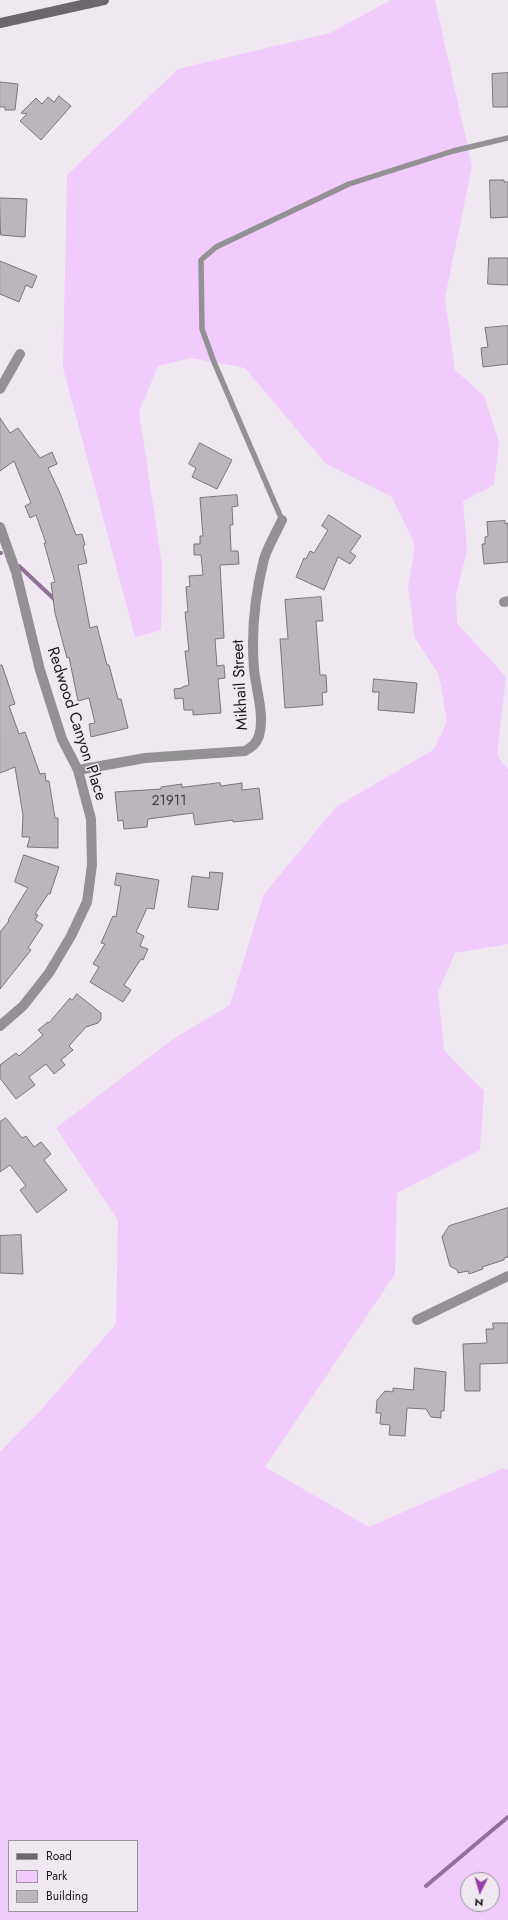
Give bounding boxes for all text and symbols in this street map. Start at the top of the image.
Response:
street label: Mikhail Street [229,639,253,731]
street label: Redwood Canyon Place [42,645,110,803]
house number: 21911 [152,794,186,810]
legend [8,1840,138,1912]
text: Road [46,1847,72,1865]
text: Park [46,1867,67,1885]
north arrow [460,1872,500,1912]
text: Building [46,1887,88,1905]
text: N [474,1895,484,1911]

